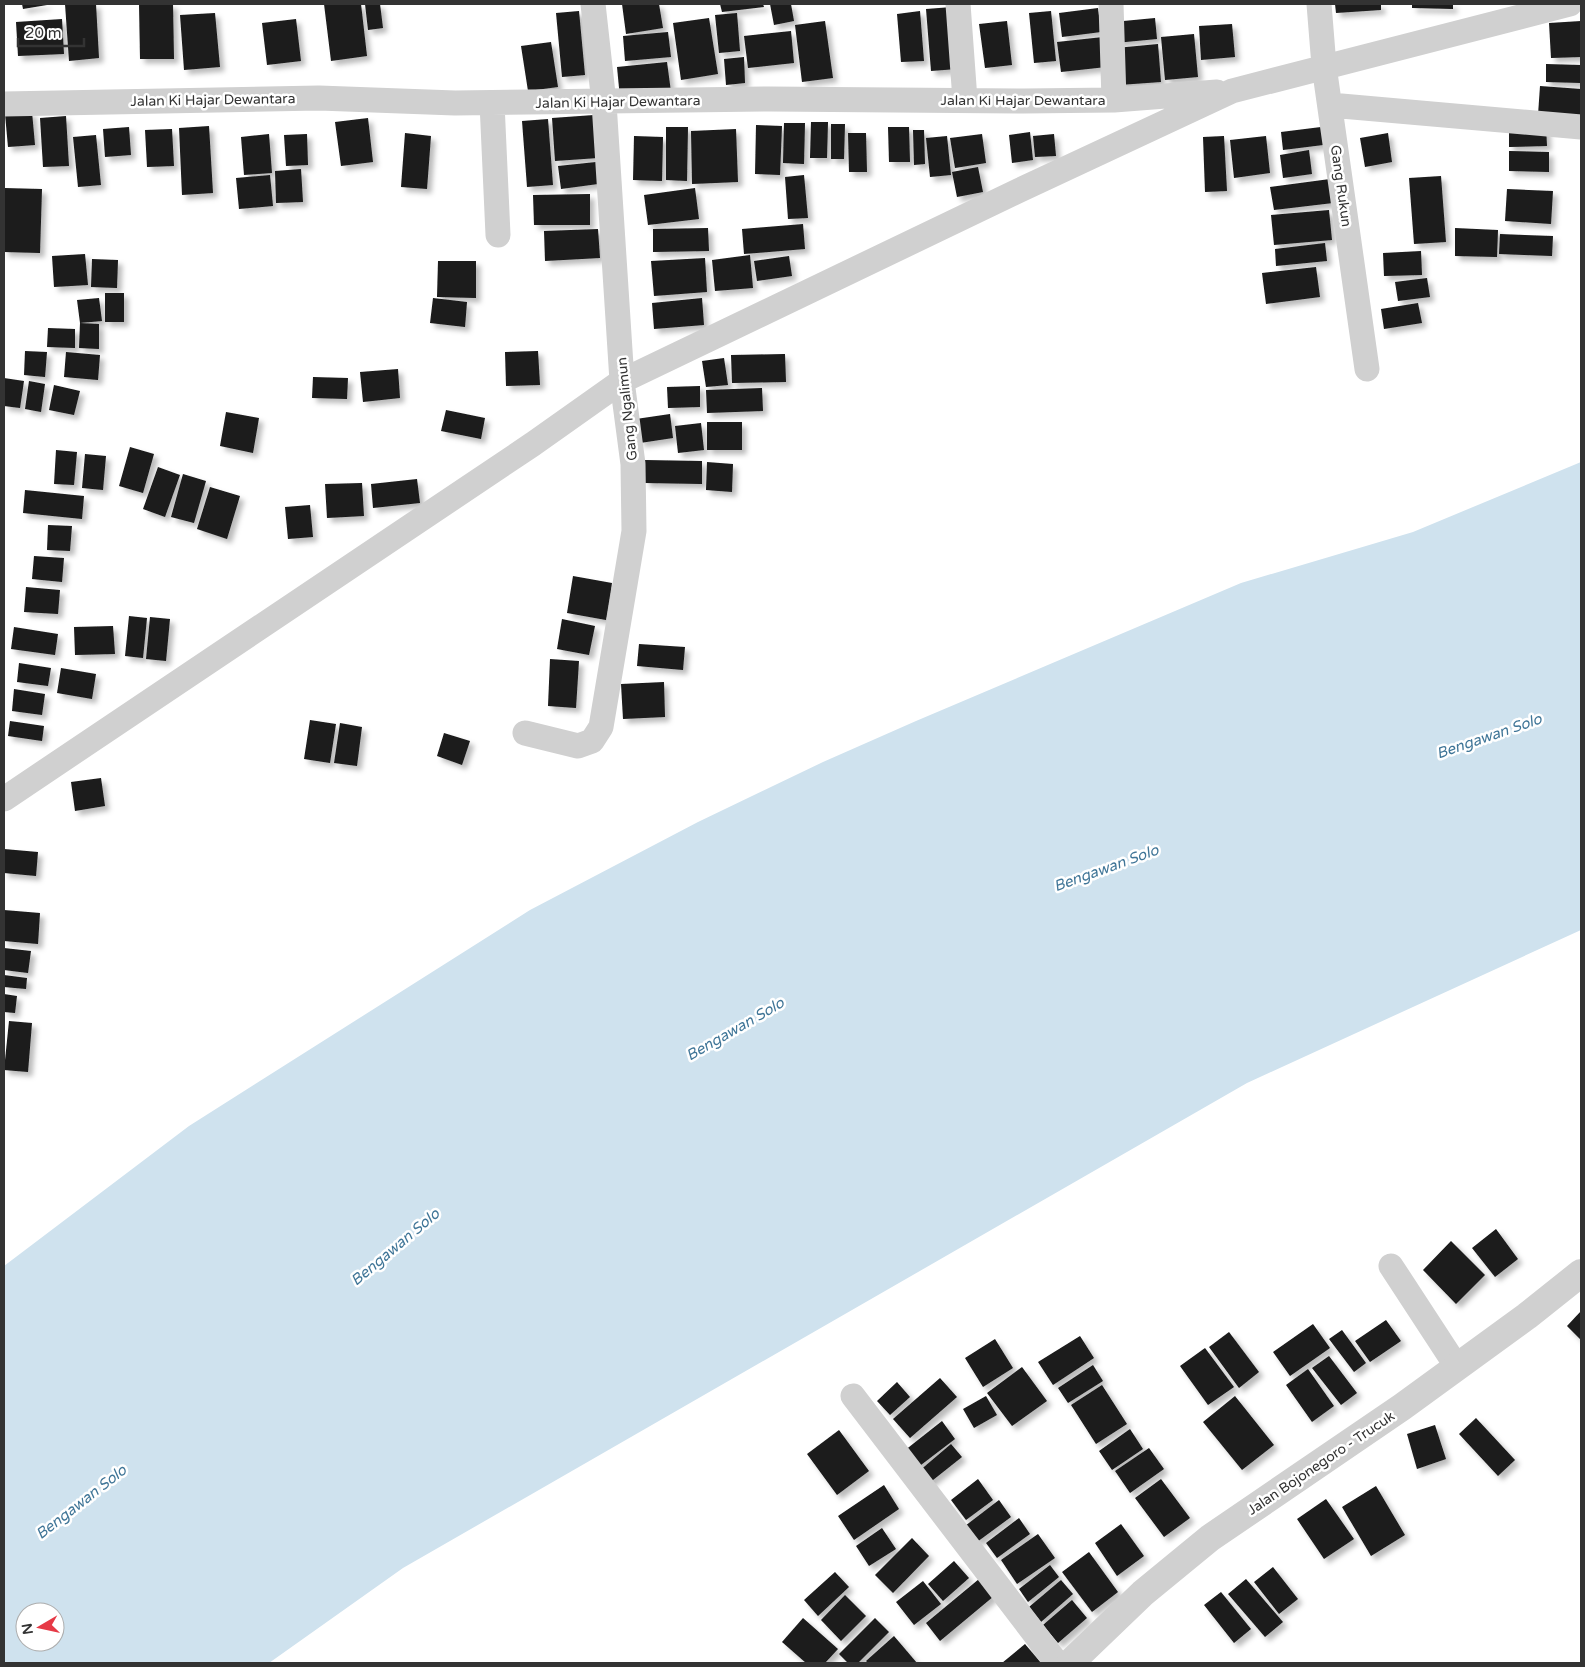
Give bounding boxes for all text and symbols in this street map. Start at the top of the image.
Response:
scale bar [18,15,84,47]
text: 20 m [25,24,62,42]
street label: Jalan Ki Hajar Dewantara [130,90,296,110]
street label: Jalan Ki Hajar Dewantara [535,92,701,112]
street label: Jalan Ki Hajar Dewantara [940,92,1106,109]
street label: Gang Rukun [1327,144,1355,228]
street label: Gang Ngalimun [613,356,641,462]
water label: Bengawan Solo [1434,709,1545,762]
water label: Bengawan Solo [1051,840,1162,895]
water label: Bengawan Solo [683,993,788,1064]
water label: Bengawan Solo [347,1204,444,1289]
street label: Jalan Bojonegoro - Trucuk [1244,1407,1398,1519]
water label: Bengawan Solo [32,1460,131,1543]
north arrow [15,1602,65,1652]
text: N [18,1622,37,1636]

